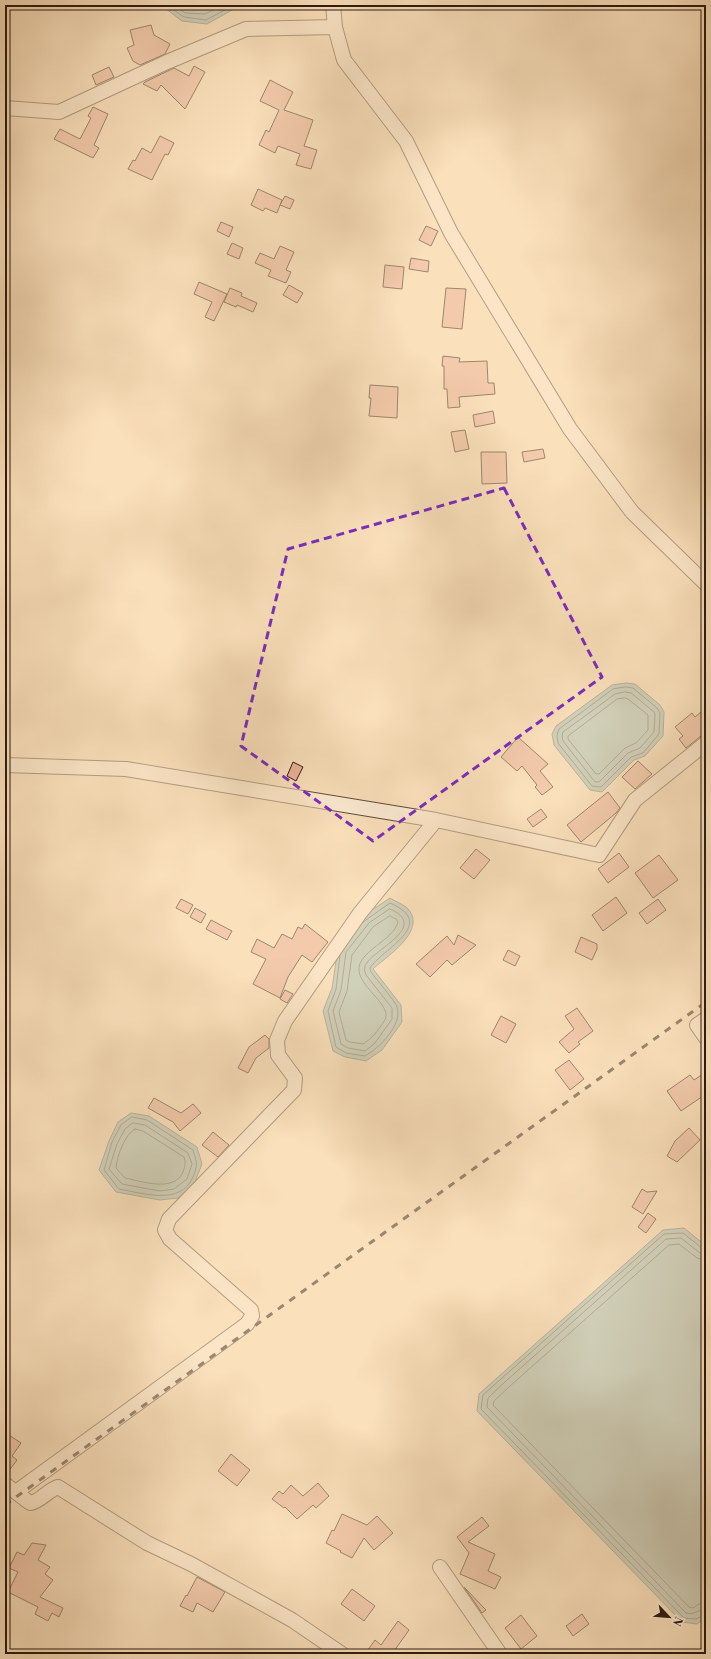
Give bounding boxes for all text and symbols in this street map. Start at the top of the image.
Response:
north arrow [649,1597,689,1637]
text: N [669,1614,685,1628]

